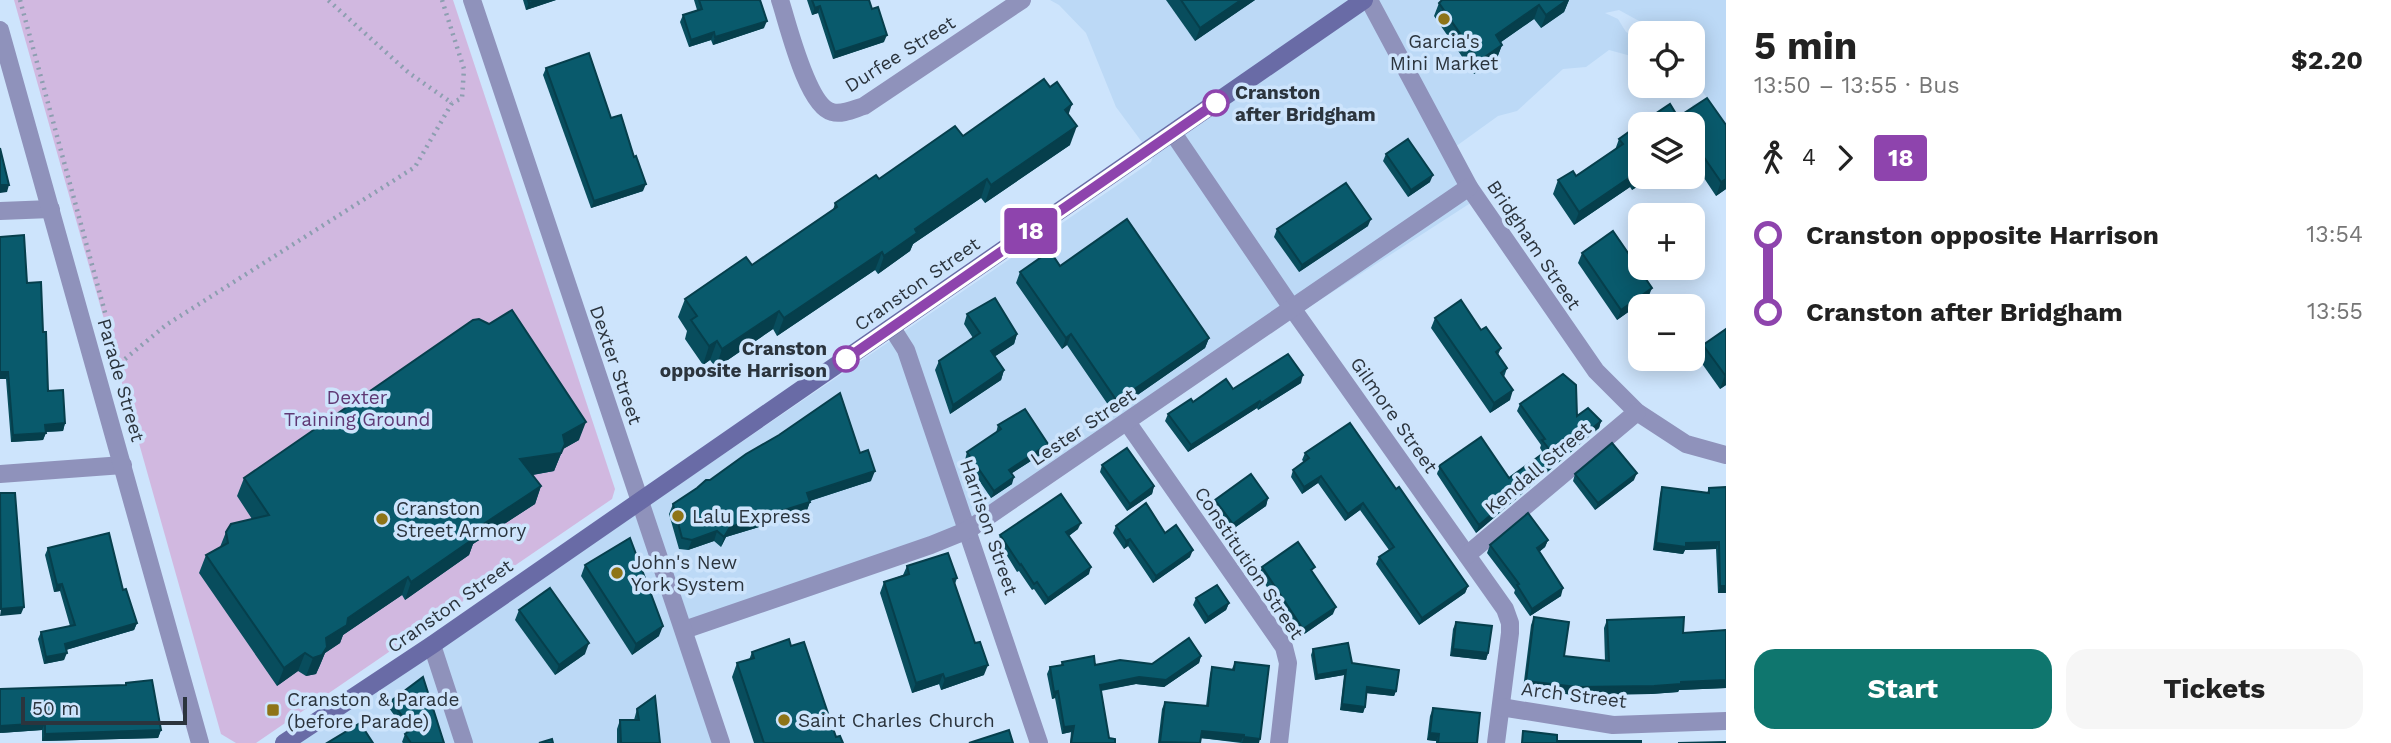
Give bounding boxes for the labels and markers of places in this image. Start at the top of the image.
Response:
marker: Garcia's Mini Market [1436,11,1452,27]
place label: Garcia's Mini Market [1390,30,1498,75]
place label: Cranston after Bridgham [1235,81,1376,126]
marker: Cranston after Bridgham [1203,90,1229,116]
place label: Cranston opposite Harrison [660,337,827,382]
marker: Cranston opposite Harrison [833,346,859,372]
place label: Cranston Street Armory [396,497,526,542]
place label: Lalu Express [692,505,811,528]
marker: Lalu Express [670,508,686,524]
marker: Cranston Street Armory [374,511,390,527]
place label: John's New York System [631,551,745,596]
marker: John's New York System [609,565,625,581]
place label: Cranston & Parade (before Parade) [287,688,459,733]
marker: Cranston & Parade (before Parade) [265,702,281,718]
place label: Saint Charles Church [798,709,995,732]
marker: Saint Charles Church [776,712,792,728]

